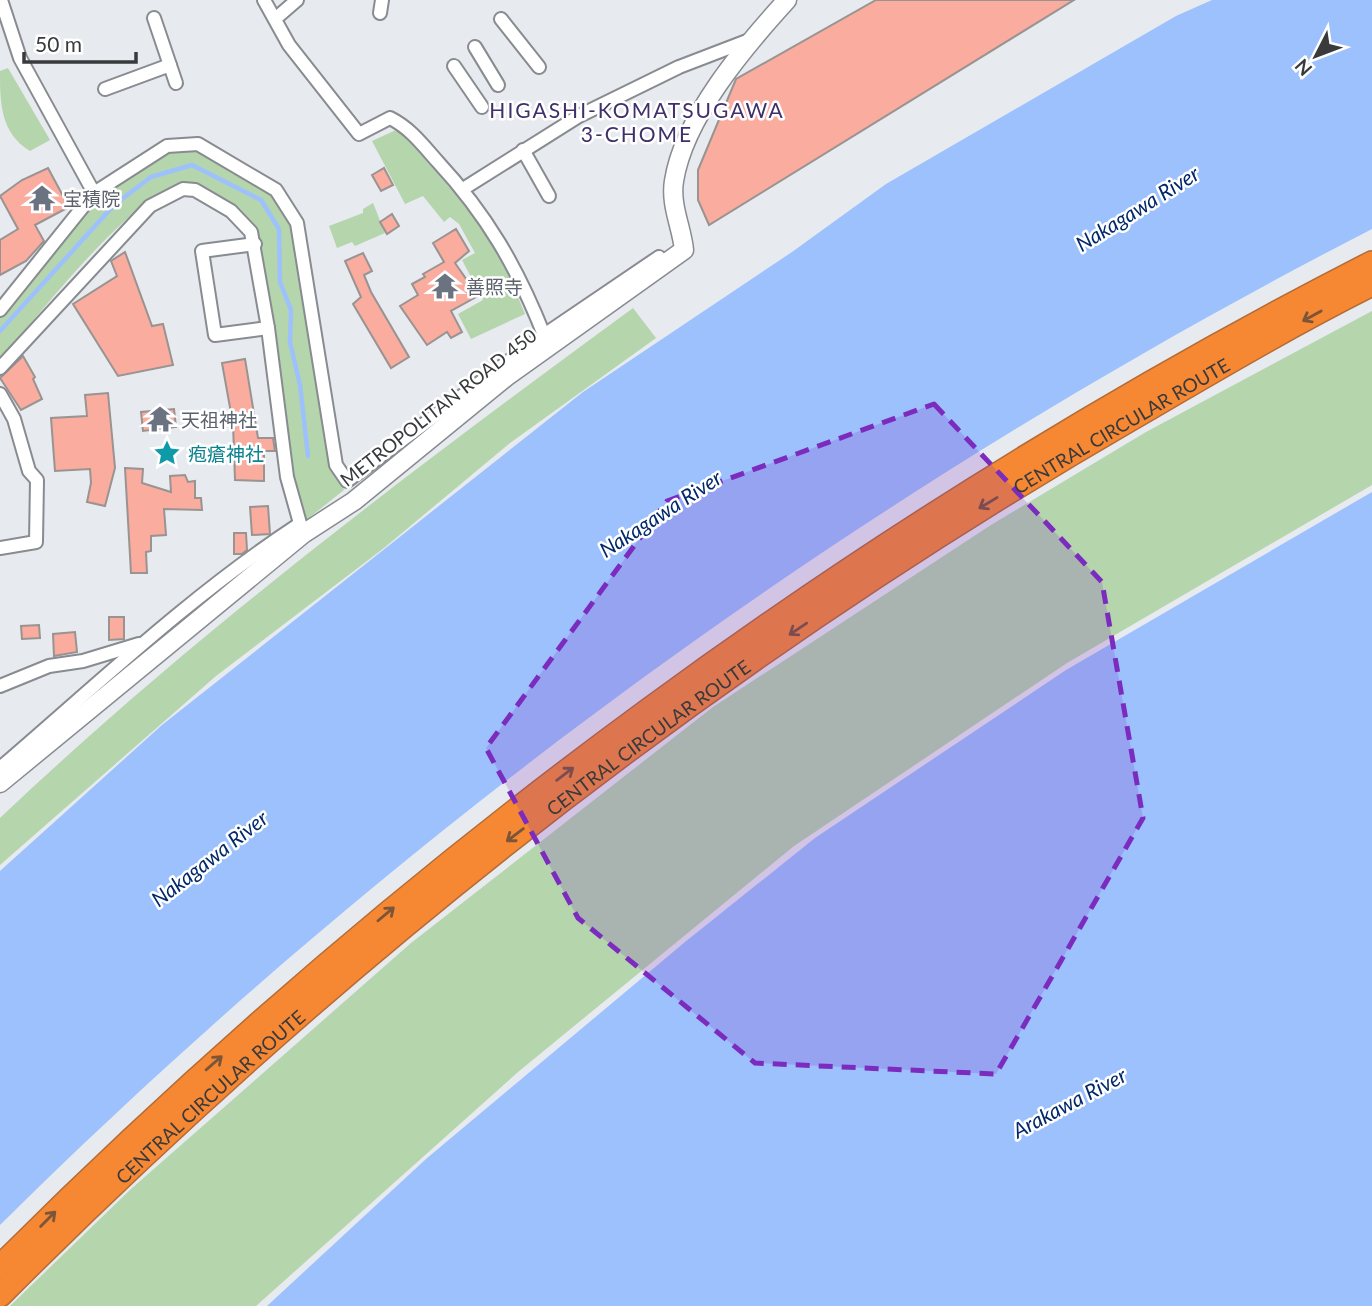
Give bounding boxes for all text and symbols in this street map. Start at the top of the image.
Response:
scale bar [24,21,136,65]
north arrow [1281,21,1351,91]
text: 50 m [35,31,82,56]
text: N [1290,55,1316,81]
district label: HIGASHI-KOMATSUGAWA 3-CHOME [489,97,785,146]
water label: Nakagawa River [1071,160,1204,256]
temple icon: 宝積院 [27,183,57,213]
place label: 宝積院 [63,187,120,210]
temple icon: 善照寺 [430,271,460,301]
place label: 善照寺 [466,275,523,298]
one-way arrow [1302,310,1323,323]
street label: METROPOLITAN ROAD 450 [335,323,541,491]
street label: CENTRAL CIRCULAR ROUTE [1009,352,1233,498]
temple icon: 天祖神社 [145,404,175,434]
place label: 天祖神社 [181,408,257,431]
place icon: 疱瘡神社 [152,438,182,468]
place label: 疱瘡神社 [188,442,264,465]
water label: Nakagawa River [594,464,726,562]
one-way arrow [978,497,998,511]
one-way arrow [789,622,808,636]
street label: CENTRAL CIRCULAR ROUTE [541,654,754,820]
one-way arrow [555,766,574,781]
water label: Nakagawa River [146,804,273,911]
one-way arrow [507,828,525,843]
one-way arrow [376,906,394,922]
street label: CENTRAL CIRCULAR ROUTE [110,1005,309,1188]
one-way arrow [204,1055,222,1071]
water label: Arakawa River [1007,1061,1131,1143]
one-way arrow [40,1210,57,1227]

